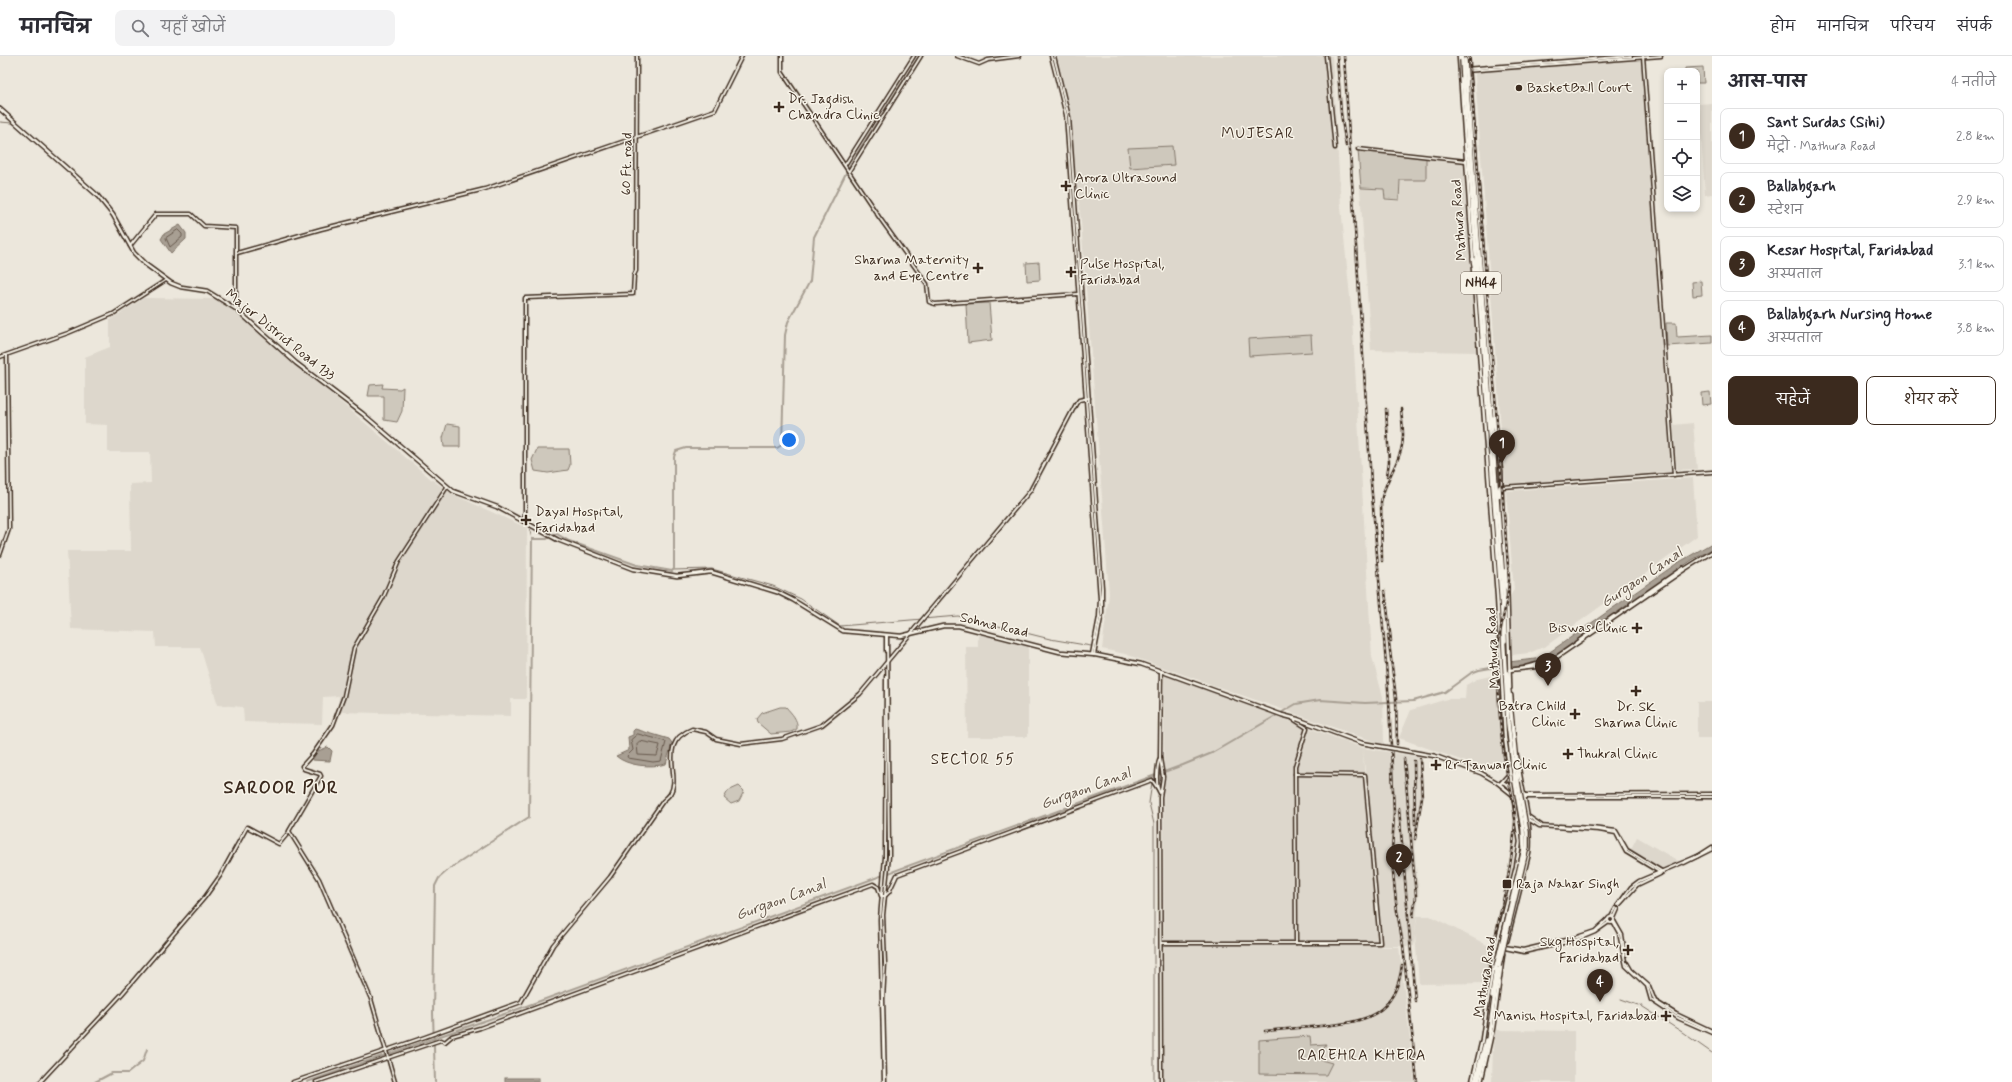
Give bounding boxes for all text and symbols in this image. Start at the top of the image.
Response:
search box [115,10,395,46]
text: मानचित्र [20,15,91,40]
icon: search [129,17,151,39]
text: यहाँ खोजें [161,18,225,38]
text: होम [1771,18,1795,36]
text: मानचित्र [1817,18,1869,36]
text: परिचय [1891,18,1935,36]
text: संपर्क [1957,18,1992,36]
map controls [1664,68,1700,212]
button: + [1664,68,1700,104]
text: आस-पास [1728,71,1806,93]
text: 4 नतीजे [1951,74,1996,91]
place label: BasketBall Court [1527,79,1633,97]
marker: BasketBall Court [1514,83,1524,93]
place label: Dr. Jagdish Chandra Clinic [788,90,880,124]
marker: Dr. Jagdish Chandra Clinic [773,101,785,113]
button: − [1664,104,1700,140]
text: Sant Surdas (Sihi) [1767,113,1884,133]
district label: MUJESAR [1221,124,1295,144]
text: 1 [1739,128,1745,145]
text: 2.8 km [1956,128,1995,145]
street label: 60 Ft. road [617,132,637,196]
text: मेट्रो · Mathura Road [1767,138,1876,155]
button: locate [1664,140,1700,176]
place label: Arora Ultrasound Clinic [1075,169,1177,203]
button: layers [1664,176,1700,212]
text: Ballabgarh [1767,177,1836,197]
street label: Mathura Road [1447,179,1471,261]
marker: Arora Ultrasound Clinic [1060,180,1072,192]
text: 2 [1739,192,1745,209]
text: 2.9 km [1957,192,1995,209]
text: स्टेशन [1767,202,1803,219]
text: Kesar Hospital, Faridabad [1767,241,1933,261]
place label: Sharma Maternity and Eye Centre [854,251,969,285]
place label: Pulse Hospital, Faridabad [1080,255,1164,289]
text: 3 [1739,256,1745,273]
text: 3.1 km [1958,256,1995,273]
marker: Sharma Maternity and Eye Centre [972,262,984,274]
marker: Pulse Hospital, Faridabad [1065,266,1077,278]
text: अस्पताल [1767,266,1822,283]
road number: NH44 [1461,272,1501,294]
street label: Major District Road 133 [221,285,339,385]
text: Ballabgarh Nursing Home [1767,305,1932,325]
text: 4 [1738,320,1746,337]
text: 3.8 km [1957,320,1995,337]
text: अस्पताल [1767,330,1822,347]
button: सहेजें [1728,376,1858,425]
button: शेयर करें [1866,376,1996,425]
your location [779,430,799,450]
pin: 1 [1489,430,1515,463]
place label: Dayal Hospital, Faridabad [535,503,623,537]
marker: Dayal Hospital, Faridabad [520,514,532,526]
water label: Gurgaon Canal [1597,543,1688,614]
street label: Mathura Road [1482,607,1504,689]
street label: Sohna Road [958,608,1030,642]
place label: Biswas Clinic [1549,619,1629,637]
marker: Biswas Clinic [1631,622,1643,634]
pin: 3 [1535,653,1561,686]
marker: Dr. SK Sharma Clinic [1630,685,1642,697]
place label: Batra Child Clinic [1499,697,1567,731]
place label: Dr. SK Sharma Clinic [1594,698,1678,732]
marker: Batra Child Clinic [1569,708,1581,720]
place label: Thukral Clinic [1577,745,1659,763]
marker: Thukral Clinic [1562,748,1574,760]
district label: SECTOR 55 [931,750,1015,770]
place label: Rr Tanwar Clinic [1445,756,1548,774]
marker: Rr Tanwar Clinic [1430,759,1442,771]
water label: Gurgaon Canal [1038,763,1135,816]
district label: SAROOR PUR [224,776,338,800]
pin: 2 [1386,844,1412,877]
water label: Gurgaon Canal [733,874,830,927]
place label: Raja Nahar Singh [1516,875,1619,895]
marker: Raja Nahar Singh [1501,878,1513,890]
place label: Skg Hospital, Faridabad [1540,933,1619,967]
street label: Mathura Road [1470,935,1500,1019]
marker: Skg Hospital, Faridabad [1622,944,1634,956]
pin: 4 [1587,969,1613,1002]
place label: Manish Hospital, Faridabad [1494,1007,1657,1025]
marker: Manish Hospital, Faridabad [1660,1010,1672,1022]
district label: RAREHRA KHERA [1297,1046,1427,1066]

